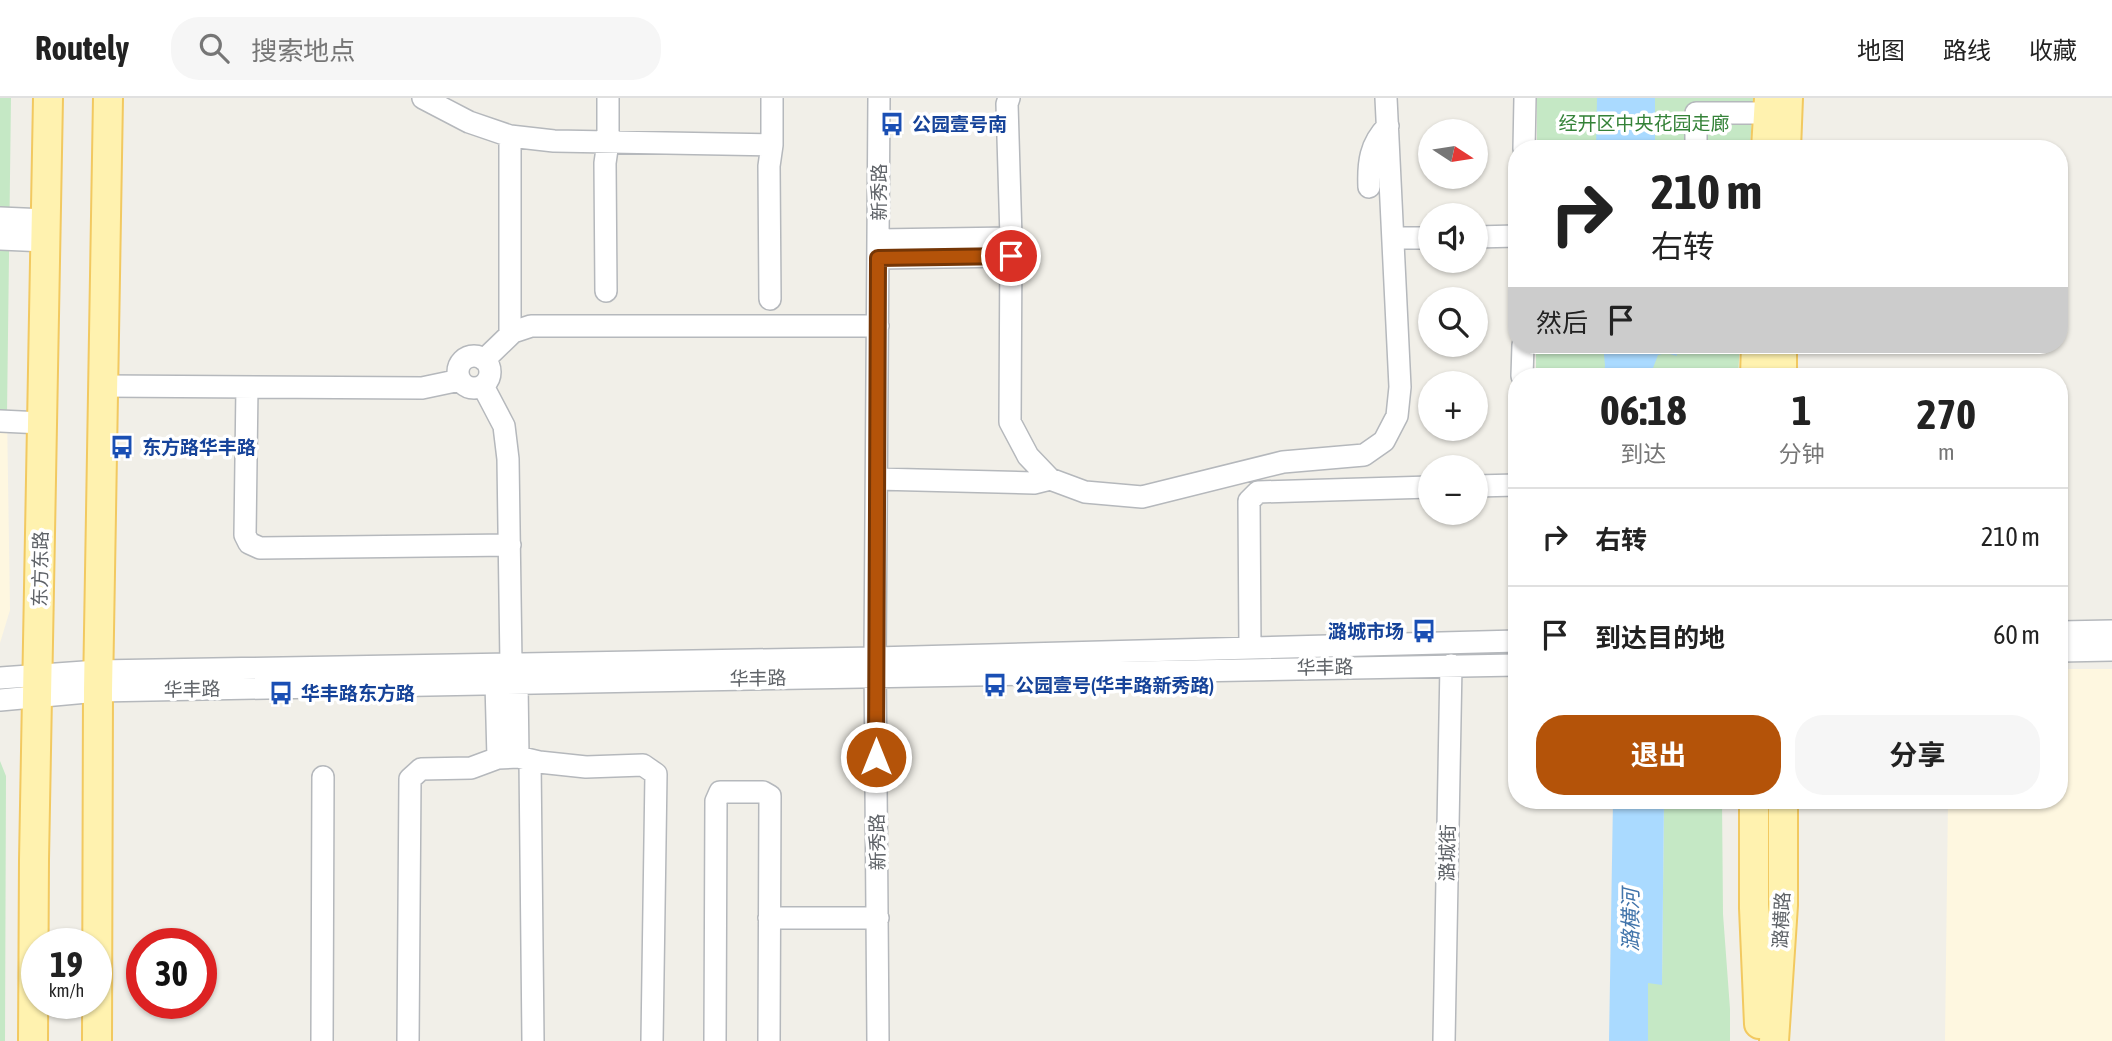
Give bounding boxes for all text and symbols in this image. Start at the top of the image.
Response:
search box [171,17,661,80]
text: Routely [35,29,129,67]
icon: search [195,29,233,67]
text: 搜索地点 [251,36,355,66]
text: 地图 [1857,37,1905,64]
text: 路线 [1943,37,1991,64]
text: 收藏 [2029,37,2077,64]
bus stop icon: 公园壹号南 [878,110,906,138]
park label: 经开区中央花园走廊 [1558,112,1730,134]
place label: 公园壹号南 [912,113,1007,135]
north arrow [1418,119,1488,189]
map controls [1418,119,1488,525]
street label: 新秀路 [868,163,890,221]
text: 210 m [1651,163,1762,219]
icon: right [1536,168,1627,259]
button: sound [1418,203,1488,273]
pin [981,226,1041,286]
text: 右转 [1651,228,1715,265]
icon: arrive [992,237,1030,275]
button: search [1418,287,1488,357]
icon: arrive [1602,301,1640,339]
text: 然后 [1536,308,1588,338]
button: + [1418,371,1488,441]
text: 06:18 [1600,386,1687,434]
text: 1 [1792,386,1811,434]
text: 270 [1917,390,1976,438]
bus stop icon: 东方路华丰路 [108,433,136,461]
place label: 东方路华丰路 [142,436,256,458]
text: m [1938,439,1955,465]
text: 到达 [1620,441,1666,467]
text: 分钟 [1779,441,1825,467]
button: − [1418,455,1488,525]
icon: right [1536,518,1574,556]
text: 210 m [1981,522,2040,552]
text: 右转 [1595,525,1647,555]
street label: 东方东路 [28,531,52,607]
icon: arrive [1536,616,1574,654]
bus stop icon: 潞城市场 [1410,617,1438,645]
place label: 潞城市场 [1328,620,1404,642]
text: 60 m [1993,620,2040,650]
text: 到达目的地 [1595,623,1725,653]
street label: 华丰路 [1296,656,1354,678]
street label: 华丰路 [729,667,787,689]
bus stop icon: 公园壹号(华丰路新秀路) [981,671,1009,699]
place label: 公园壹号(华丰路新秀路) [1015,674,1214,696]
street label: 华丰路 [163,678,221,700]
bus stop icon: 华丰路东方路 [267,679,295,707]
place label: 华丰路东方路 [301,682,415,704]
button: 退出 [1536,715,1781,795]
button: 分享 [1795,715,2040,795]
position arrow [839,720,913,794]
street label: 新秀路 [866,813,888,871]
street label: 潞城街 [1436,824,1458,882]
water label: 潞横河 [1618,885,1642,952]
street label: 潞横路 [1769,891,1793,949]
speed limit sign: 30 [126,928,217,1019]
text: 19 [50,944,83,984]
text: km/h [49,980,84,1001]

